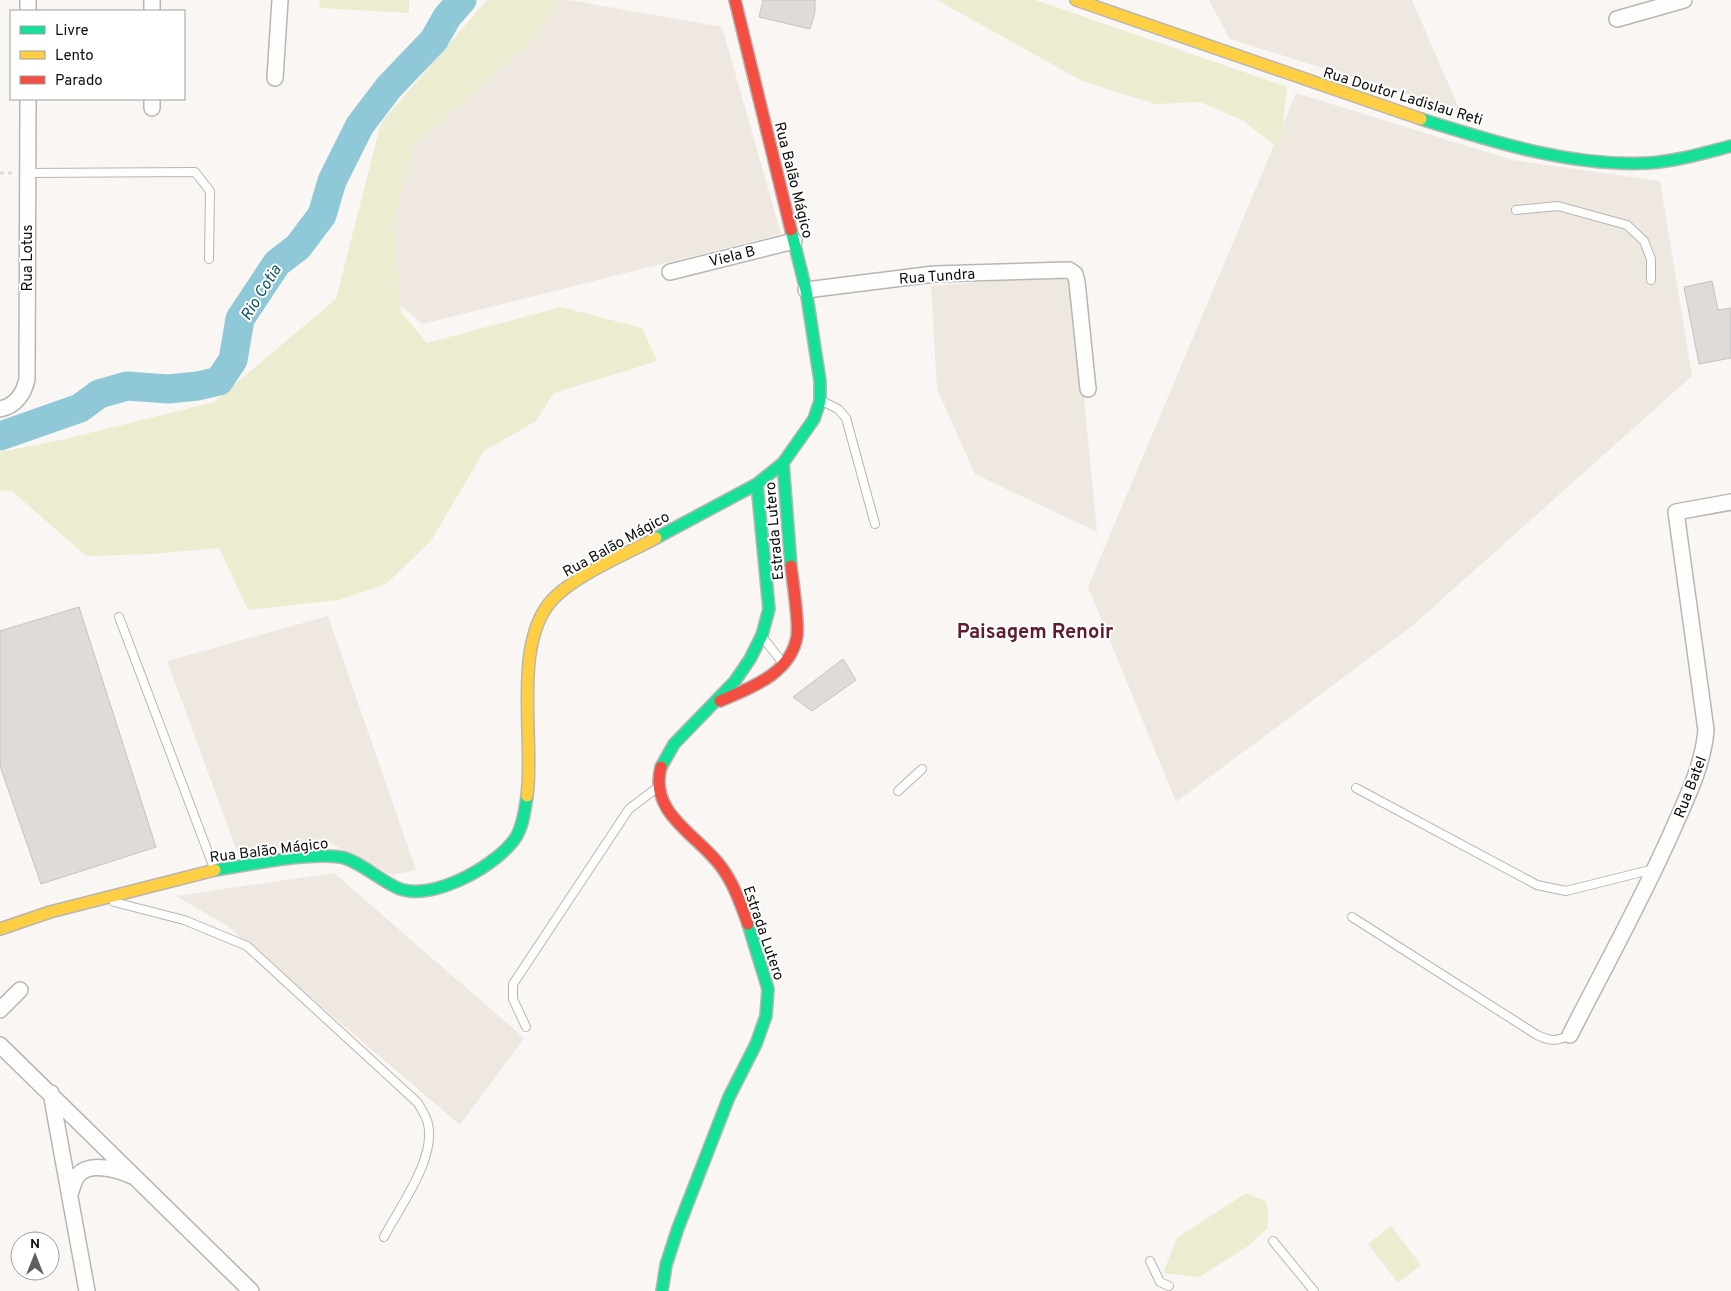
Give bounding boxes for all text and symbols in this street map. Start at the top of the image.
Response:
legend [10,10,185,100]
text: Livre [55,22,89,41]
text: Lento [55,47,94,66]
street label: Rua Doutor Ladislau Reti [1320,64,1485,131]
text: Parado [55,72,103,91]
street label: Rua Balão Mágico [769,120,816,241]
street label: Rua Lotus [19,224,38,292]
street label: Viela B [707,243,757,272]
water label: Rio Cotia [237,261,287,325]
street label: Rua Tundra [898,265,976,290]
street label: Estrada Lutero [762,481,789,581]
street label: Rua Balão Mágico [560,508,674,583]
district label: Paisagem Renoir [957,620,1114,646]
street label: Rua Batel [1671,754,1712,821]
street label: Rua Balão Mágico [209,835,330,868]
street label: Estrada Lutero [738,884,788,983]
north arrow [10,1231,60,1281]
text: N [30,1236,40,1253]

